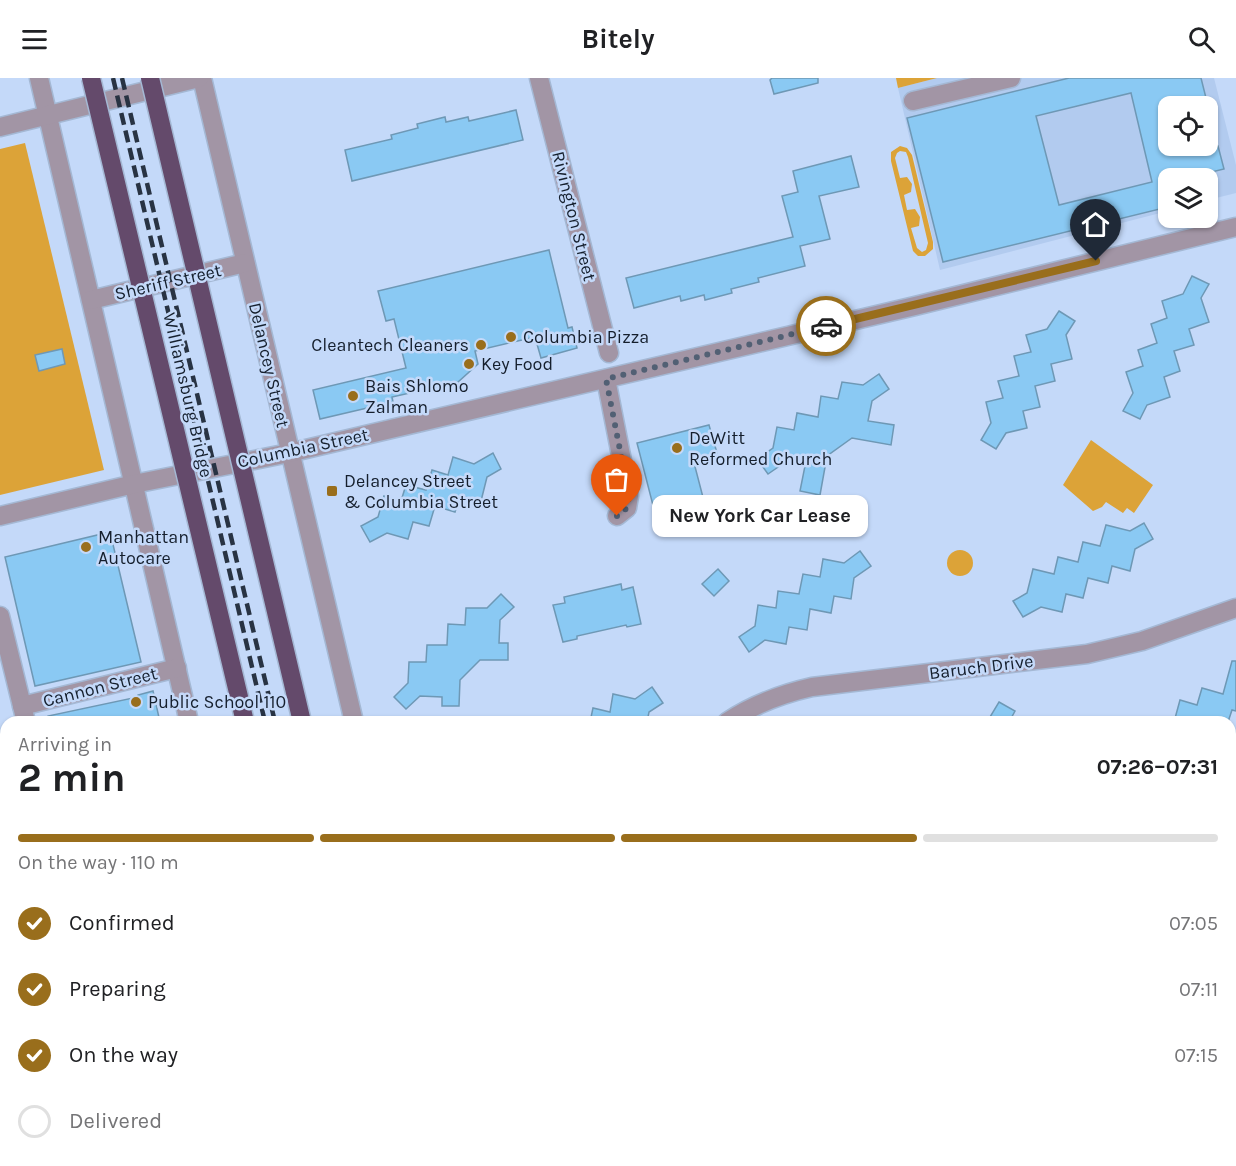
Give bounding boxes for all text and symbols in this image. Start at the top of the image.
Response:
icon: menu [18,23,51,56]
text: Bitely [581,23,655,55]
icon: search [1185,23,1218,56]
map controls [1158,96,1218,228]
button: locate [1158,96,1218,156]
street label: Rivington Street [547,149,601,283]
button: layers [1158,168,1218,228]
pin [1070,199,1121,261]
icon: home [1079,208,1112,241]
street label: Sheriff Street [112,259,224,305]
courier [796,296,856,356]
street label: Delancey Street [244,300,294,430]
street label: Williamsburg Bridge [158,310,218,480]
icon: car [810,310,843,343]
place label: Columbia Pizza [523,326,649,348]
marker: Columbia Pizza [504,330,518,344]
place label: Cleantech Cleaners [311,334,469,356]
marker: Cleantech Cleaners [474,338,488,352]
place label: Key Food [481,353,553,375]
marker: Key Food [462,357,476,371]
place label: Bais Shlomo Zalman [365,375,469,418]
marker: Bais Shlomo Zalman [346,389,360,403]
street label: Columbia Street [236,423,371,473]
place label: DeWitt Reformed Church [689,427,832,470]
marker: DeWitt Reformed Church [670,441,684,455]
pin [591,454,642,516]
icon: bag [600,463,633,496]
place label: Delancey Street & Columbia Street [344,470,498,513]
marker: Delancey Street & Columbia Street [325,484,339,498]
callout: New York Car Lease [653,495,869,537]
text: New York Car Lease [669,504,851,527]
place label: Manhattan Autocare [98,526,189,569]
marker: Manhattan Autocare [79,540,93,554]
street label: Baruch Drive [928,650,1034,684]
street label: Cannon Street [41,662,160,712]
place label: Public School 110 [148,691,286,713]
marker: Public School 110 [129,695,143,709]
text: Arriving in [18,733,112,756]
text: 07:26–07:31 [1097,754,1218,780]
text: 2 min [18,755,126,801]
text: On the way · 110 m [18,851,179,874]
icon: check [18,907,51,940]
text: Confirmed [69,910,175,936]
text: 07:05 [1169,912,1218,935]
icon: check [18,973,51,1006]
text: Preparing [69,976,166,1002]
text: 07:11 [1179,978,1218,1001]
icon: check [18,1039,51,1072]
text: On the way [69,1042,178,1068]
text: 07:15 [1174,1044,1218,1067]
text: Delivered [69,1108,162,1134]

